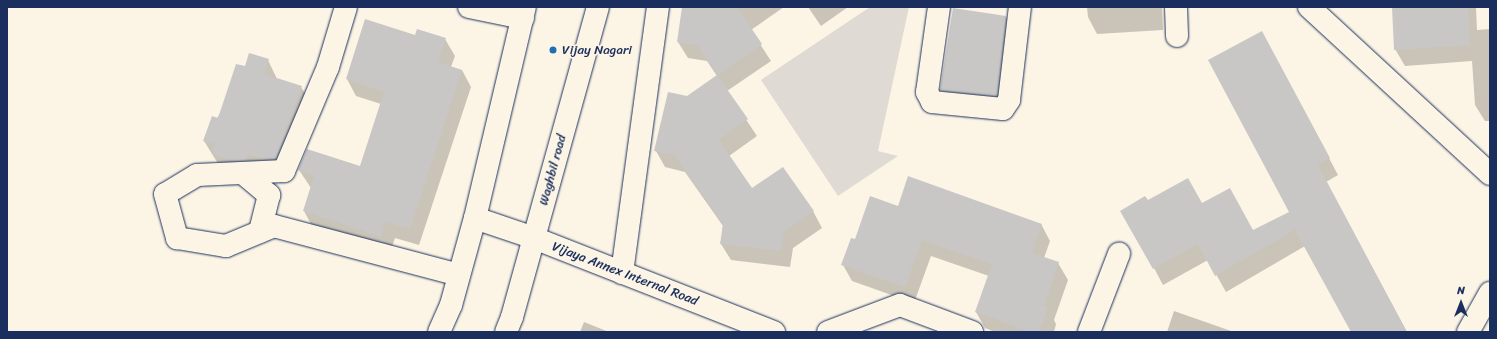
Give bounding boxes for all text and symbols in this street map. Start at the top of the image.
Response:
place label: Vijay Nagari [562,42,632,58]
marker: Vijay Nagari [547,44,559,56]
street label: Waghbil road [536,133,570,207]
street label: Vijaya Annex Internal Road [549,239,701,309]
text: N [1457,281,1465,300]
north arrow [1441,283,1481,323]

